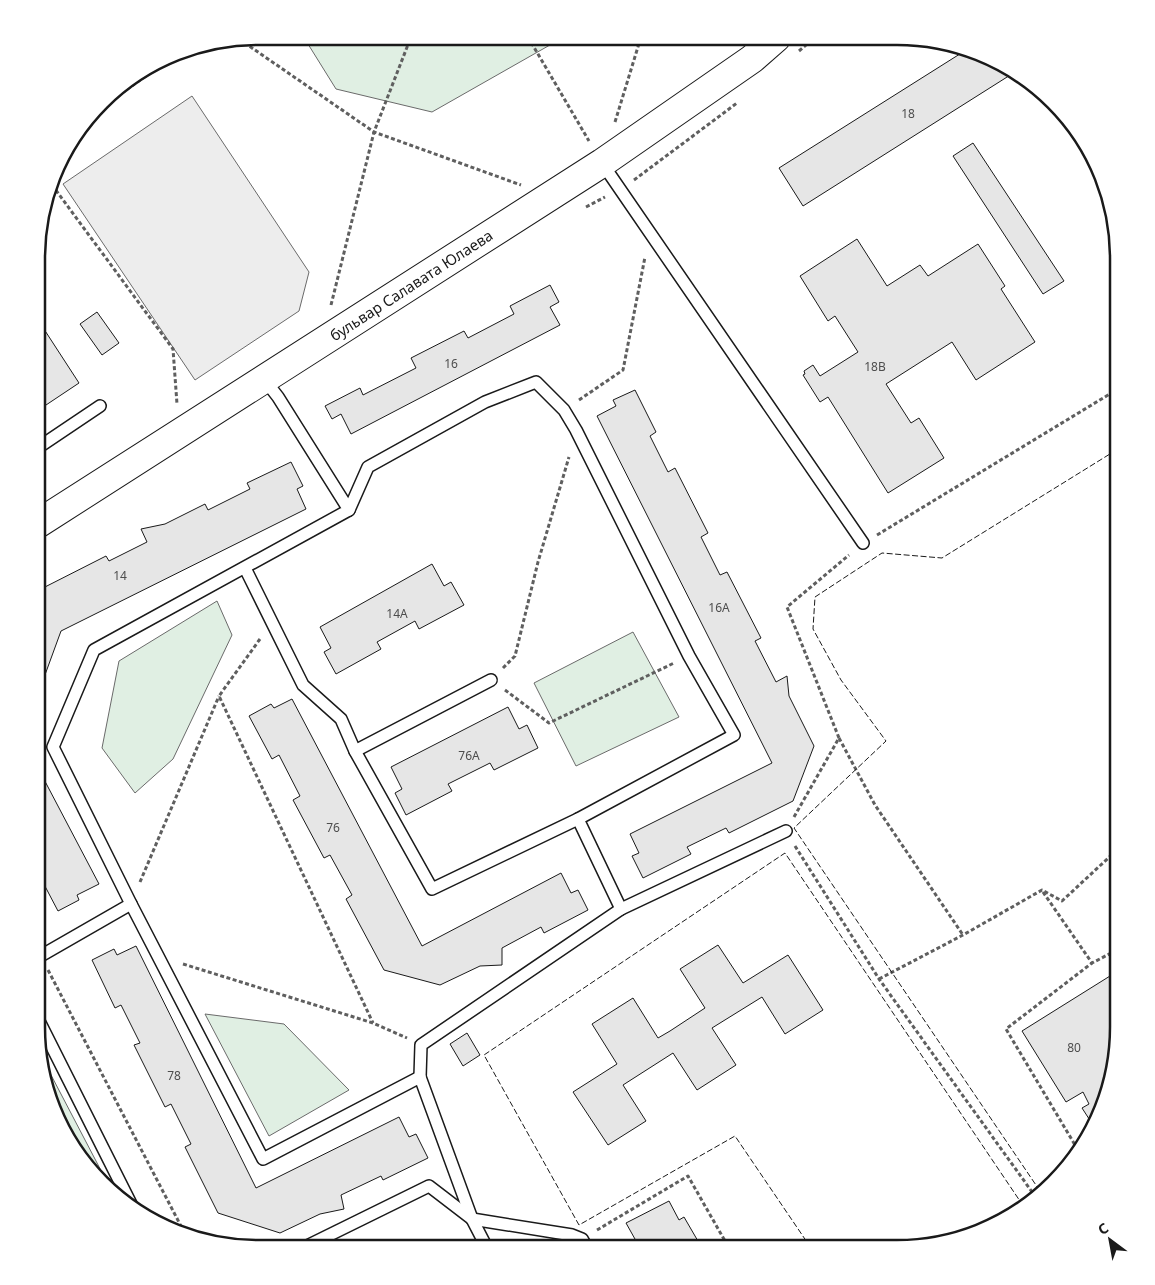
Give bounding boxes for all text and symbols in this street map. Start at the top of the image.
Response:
house number: 18 [901,105,915,122]
street label: бульвар Салавата Юлаева [326,225,496,345]
house number: 16 [444,355,458,372]
house number: 18В [864,358,886,375]
house number: 14 [113,567,127,584]
house number: 16А [708,599,730,616]
house number: 14А [386,605,408,622]
house number: 76А [458,747,480,764]
house number: 76 [326,819,340,836]
house number: 80 [1067,1039,1081,1056]
house number: 78 [167,1067,181,1084]
north arrow [1085,1215,1135,1265]
text: С [1094,1218,1112,1239]

